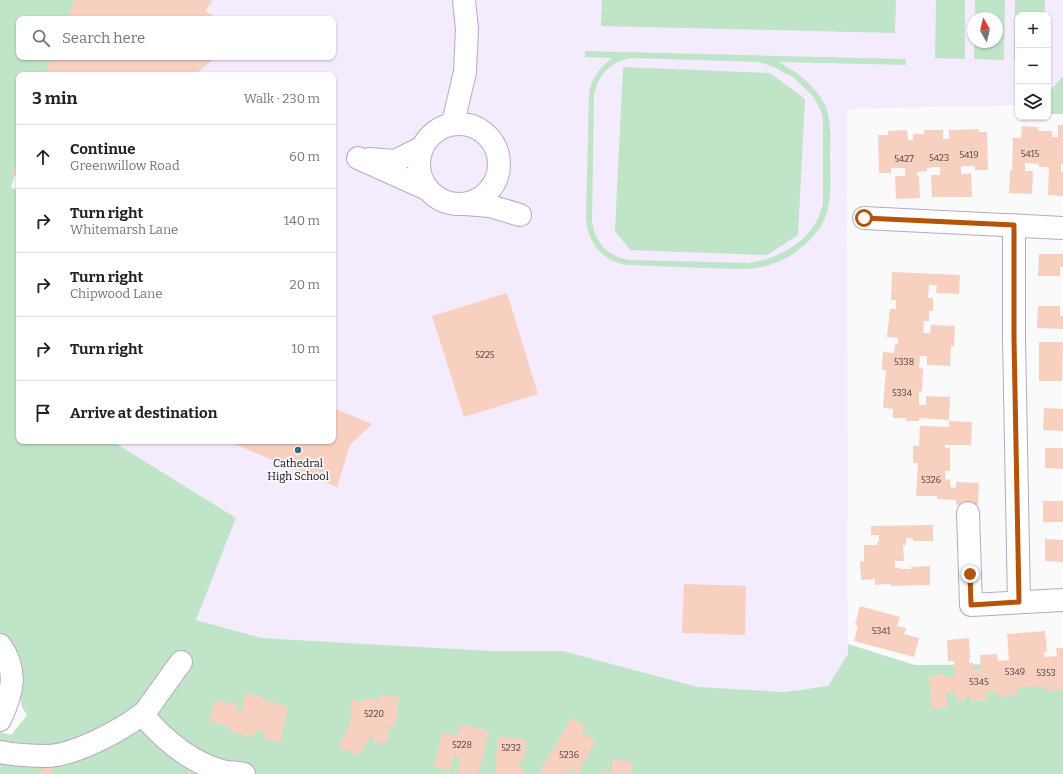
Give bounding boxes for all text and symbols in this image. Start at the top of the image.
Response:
north arrow [967,12,1003,48]
map controls [1015,12,1051,120]
button: + [1015,12,1051,48]
search box [16,16,336,60]
icon: search [30,27,52,49]
text: Search here [62,29,145,47]
button: − [1015,48,1051,84]
button: layers [1015,84,1051,120]
text: 3 min [32,88,77,109]
text: Walk · 230 m [244,91,320,106]
text: Continue [70,140,136,158]
icon: ahead [32,146,54,168]
text: 60 m [289,149,320,164]
house number: 5415 [1021,149,1039,159]
house number: 5419 [960,150,979,160]
house number: 5423 [929,153,949,163]
house number: 5427 [894,154,914,164]
text: Greenwillow Road [70,158,180,173]
text: Turn right [70,204,143,222]
route start [855,209,873,227]
icon: right [32,210,54,232]
text: 140 m [284,213,320,228]
text: Whitemarsh Lane [70,222,178,237]
text: Turn right [70,268,143,286]
icon: right [32,274,54,296]
text: 20 m [290,277,320,292]
text: Chipwood Lane [70,286,162,301]
icon: right [32,338,54,360]
text: Turn right [70,340,143,358]
text: 10 m [291,341,320,356]
house number: 5225 [475,350,495,360]
house number: 5338 [894,357,914,367]
house number: 5334 [892,388,913,398]
icon: arrive [32,402,54,424]
text: Arrive at destination [70,404,217,422]
marker: Cathedral High School [293,445,303,455]
place label: Cathedral High School [267,457,329,483]
house number: 5326 [921,475,941,485]
route end [961,565,979,583]
house number: 5341 [872,626,891,636]
house number: 5349 [1005,667,1025,677]
house number: 5353 [1036,668,1056,678]
house number: 5345 [969,677,989,687]
house number: 5220 [364,709,384,719]
house number: 5228 [452,740,472,750]
house number: 5232 [501,743,521,753]
house number: 5236 [559,750,579,760]

